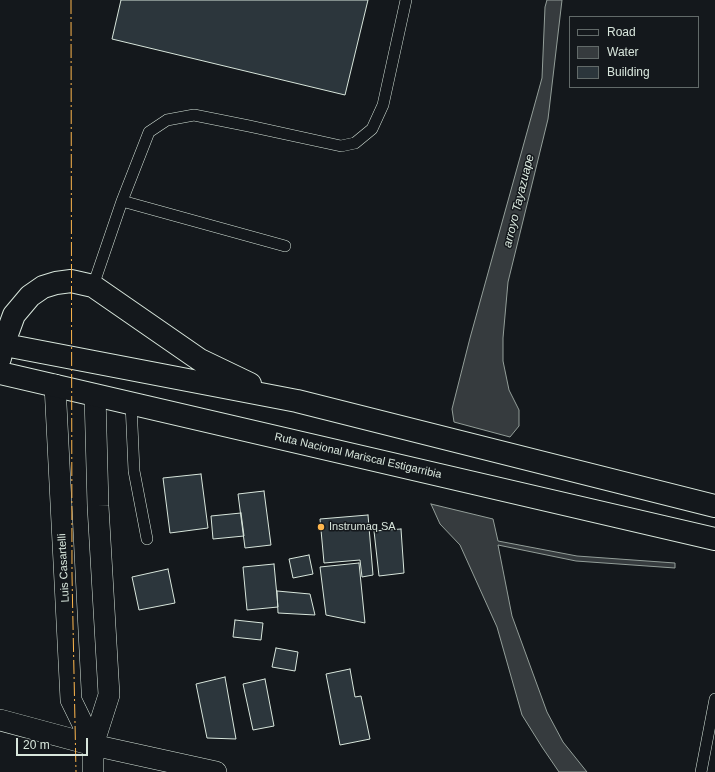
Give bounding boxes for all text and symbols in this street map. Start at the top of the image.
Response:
legend [569,16,699,88]
text: Road [607,25,636,39]
text: Water [607,45,639,59]
text: Building [607,65,650,79]
water label: arroyo Tayazuape [500,153,538,249]
street label: Ruta Nacional Mariscal Estigarribia [273,430,443,482]
place label: Instrumaq SA [329,520,396,534]
marker: Instrumaq SA [316,522,326,532]
street label: Luis Casartelli [56,533,72,603]
scale bar [18,730,90,756]
text: 20 m [23,738,50,752]

